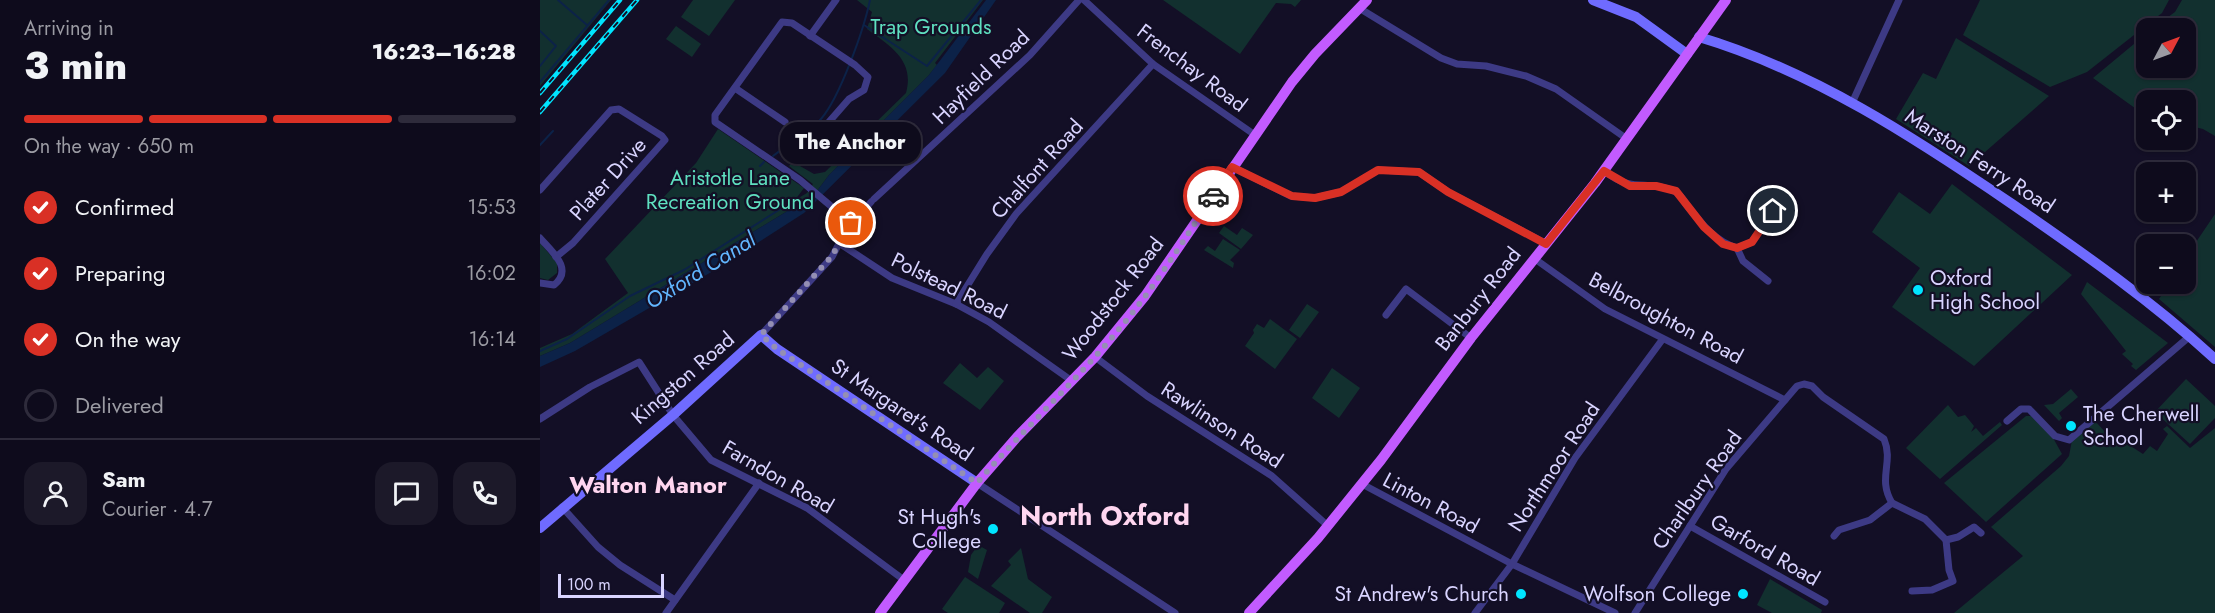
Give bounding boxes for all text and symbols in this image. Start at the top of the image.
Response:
park label: Trap Grounds [871,12,991,42]
text: Arriving in [24,14,114,43]
street label: Frenchay Road [1131,17,1253,119]
north arrow [2136,18,2196,78]
map controls [2136,18,2196,294]
street label: Hayfield Road [926,23,1036,131]
text: 16:23–16:28 [372,35,516,67]
text: 3 min [24,37,127,94]
button: locate [2136,90,2196,150]
street label: Marston Ferry Road [1899,101,2061,221]
street label: Chalfont Road [984,112,1090,226]
callout: The Anchor [780,121,922,163]
text: The Anchor [795,128,906,157]
street label: Plater Drive [563,131,654,227]
text: On the way · 650 m [24,132,194,161]
button: + [2136,162,2196,222]
park label: Aristotle Lane Recreation Ground [646,163,814,217]
courier [1183,166,1243,226]
icon: car [1197,180,1230,213]
pin [1747,185,1798,236]
icon: check [24,191,57,224]
text: Confirmed [75,191,174,223]
text: 15:53 [468,193,516,222]
icon: home [1756,194,1789,227]
pin [825,197,876,248]
icon: bag [834,206,867,239]
water label: Oxford Canal [639,223,762,317]
street label: Woodstock Road [1055,231,1171,367]
button: − [2136,234,2196,294]
street label: Banbury Road [1428,241,1528,357]
street label: Polstead Road [886,245,1012,327]
icon: check [24,257,57,290]
text: Preparing [75,257,166,289]
text: 16:02 [466,259,516,288]
place label: Oxford High School [1930,263,2040,317]
street label: Belbroughton Road [1584,265,1748,371]
marker: Oxford High School [1911,283,1925,297]
icon: check [24,323,57,356]
text: On the way [75,323,180,355]
text: 16:14 [469,325,516,354]
street label: Kingston Road [625,325,741,431]
street label: St Margaret's Road [825,351,979,469]
street label: Rawlinson Road [1155,374,1289,476]
text: Delivered [75,389,164,421]
street label: Northmoor Road [1501,396,1607,538]
place label: The Cherwell School [2083,399,2199,453]
marker: The Cherwell School [2064,419,2078,433]
street label: Charlbury Road [1645,424,1749,556]
street label: Farndon Road [717,433,839,521]
button: person [24,462,87,525]
button: chat [375,462,438,525]
button: phone [453,462,516,525]
text: Sam [102,463,146,495]
street label: Linton Road [1378,465,1484,541]
district label: Walton Manor [569,467,727,502]
text: Courier · 4.7 [102,495,213,524]
district label: North Oxford [1020,496,1190,535]
place label: St Hugh's College [897,502,981,556]
street label: Garford Road [1705,507,1825,593]
marker: St Hugh's College [986,522,1000,536]
scale bar [558,571,664,598]
text: 100 m [567,573,611,596]
place label: St Andrew's Church [1335,579,1509,609]
place label: Wolfson College [1583,579,1731,609]
marker: St Andrew's Church [1514,587,1528,601]
marker: Wolfson College [1736,587,1750,601]

